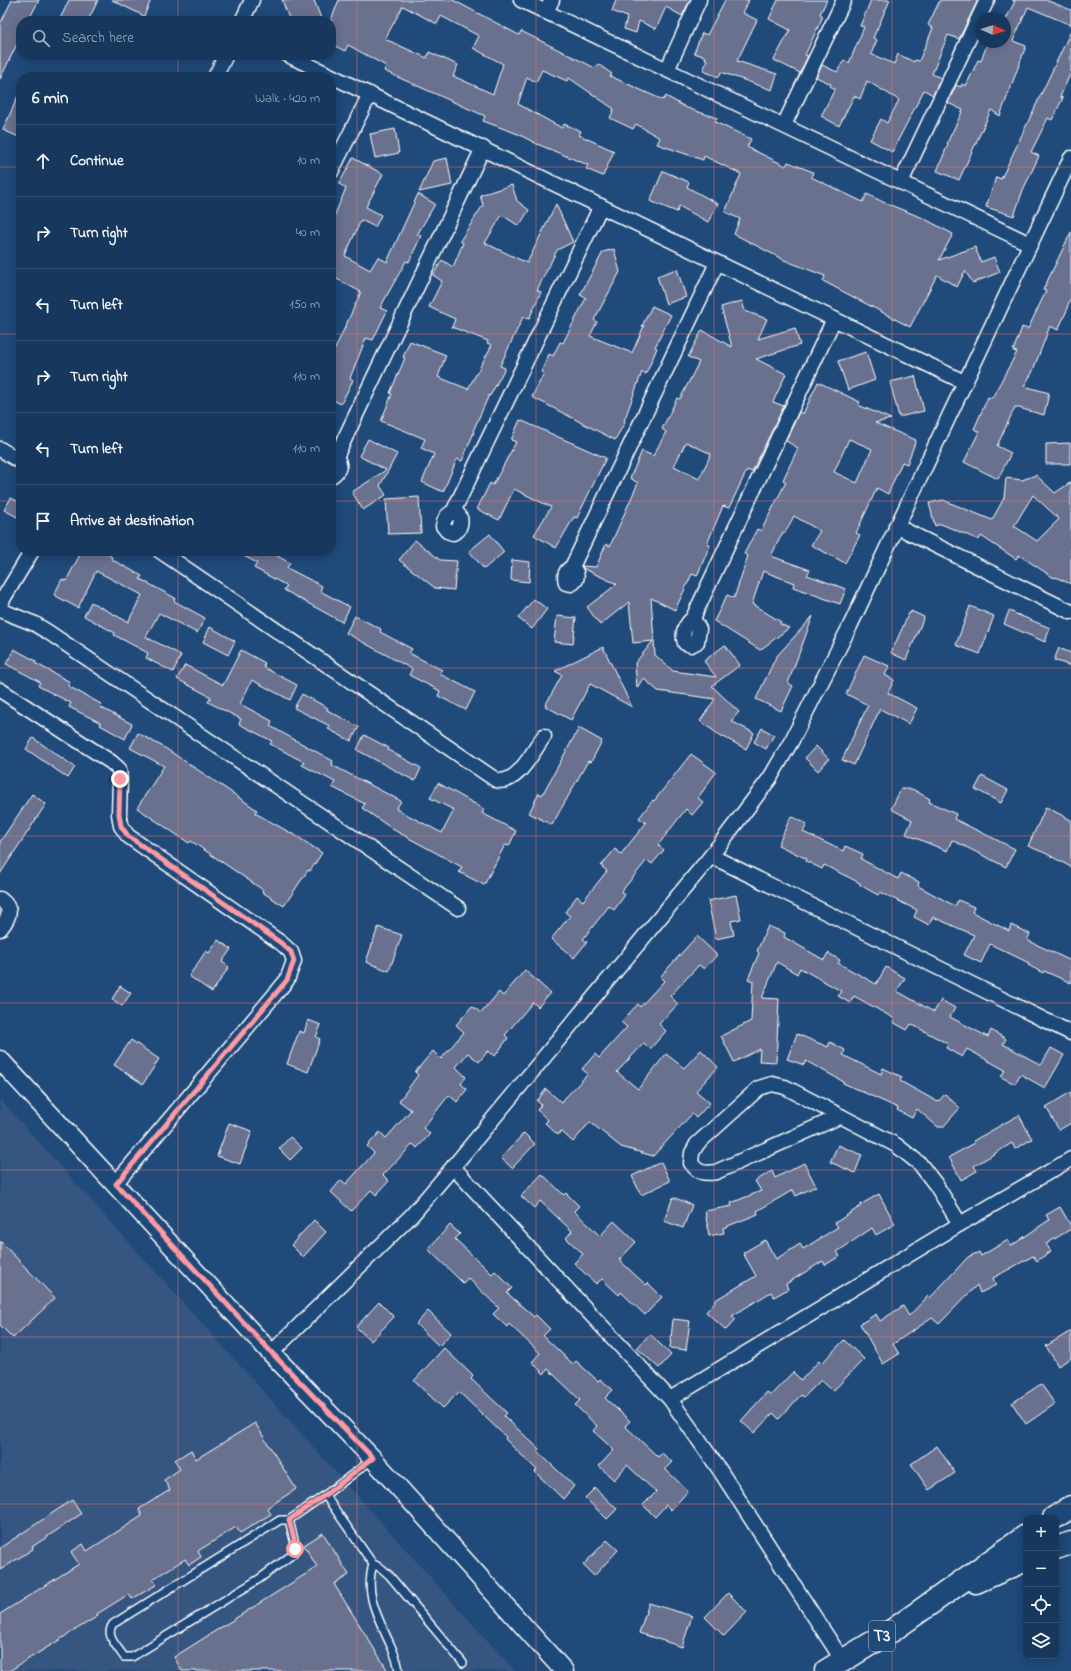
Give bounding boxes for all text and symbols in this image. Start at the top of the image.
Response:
north arrow [975,12,1011,48]
search box [16,16,336,60]
icon: search [30,27,52,49]
text: Search here [62,27,134,49]
text: 6 min [32,86,68,111]
text: Walk · 420 m [255,89,320,108]
icon: ahead [32,150,54,172]
text: Continue [70,150,124,172]
text: 10 m [297,151,320,170]
icon: right [32,222,54,244]
text: Turn right [70,222,128,244]
text: 40 m [296,223,320,242]
icon: left [32,294,54,316]
text: Turn left [70,294,123,316]
text: 150 m [289,295,320,314]
icon: right [32,366,54,388]
text: Turn right [70,366,128,388]
text: 110 m [293,367,320,386]
icon: left [32,438,54,460]
text: Turn left [70,438,123,460]
text: 110 m [293,439,320,458]
icon: arrive [32,510,54,532]
text: Arrive at destination [70,510,194,532]
route end [111,770,129,788]
map controls [1023,1515,1059,1659]
button: + [1023,1515,1059,1551]
route start [286,1540,304,1558]
button: − [1023,1551,1059,1587]
button: locate [1023,1587,1059,1623]
road number: T3 [869,1621,895,1651]
button: layers [1023,1623,1059,1659]

